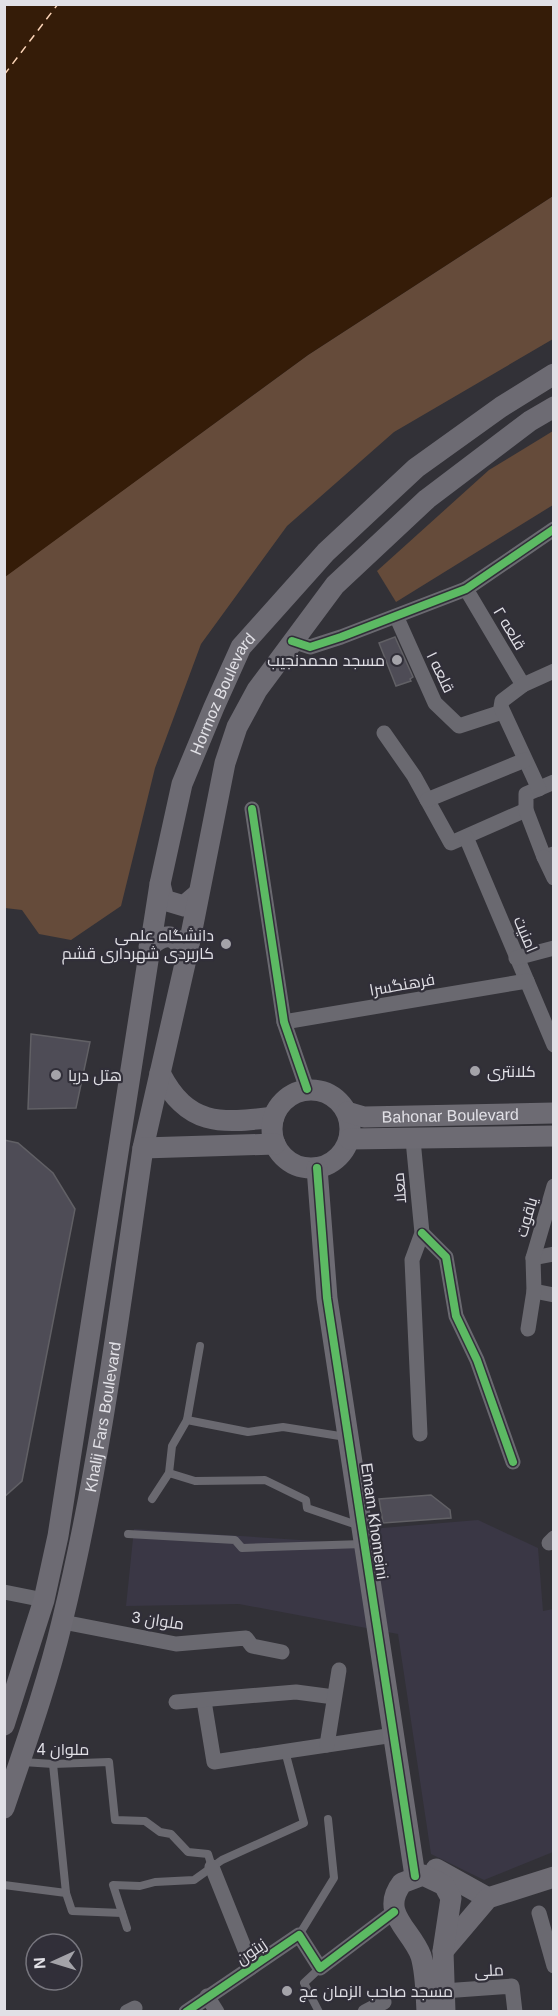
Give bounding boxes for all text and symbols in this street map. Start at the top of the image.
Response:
street label: قلعه ۲ [490,604,529,653]
street label: Hormoz Boulevard [187,630,258,757]
street label: قلعه ۱ [423,649,458,695]
place label: مسجد محمدنجیب [267,652,385,670]
marker: مسجد محمدنجیب [390,653,404,667]
street label: امنیت [510,914,541,955]
place label: دانشگاه علمی کاربردی شهرداری قشم [62,927,214,965]
marker: دانشگاه علمی کاربردی شهرداری قشم [219,937,233,951]
street label: فرهنگسرا [368,970,436,1000]
place label: کلانتری [487,1063,536,1082]
marker: کلانتری [468,1064,482,1078]
place label: هتل دریا [68,1067,122,1086]
marker: هتل دریا [49,1068,63,1082]
street label: Bahonar Boulevard [382,1106,519,1126]
street label: معلا [390,1172,409,1204]
street label: یاقوت [513,1195,541,1239]
street label: Khalij Fars Boulevard [82,1341,124,1494]
street label: Emam Khomeini [358,1462,391,1580]
street label: ملوان 3 [130,1608,185,1635]
street label: ملوان 4 [37,1741,89,1760]
north arrow [24,1932,84,1992]
street label: زیتون [233,1935,271,1969]
text: N [31,1957,48,1969]
street label: ملی [474,1961,504,1982]
place label: مسجد صاحب الزمان عج [299,1983,453,2003]
marker: مسجد صاحب الزمان عج [280,1984,294,1998]

